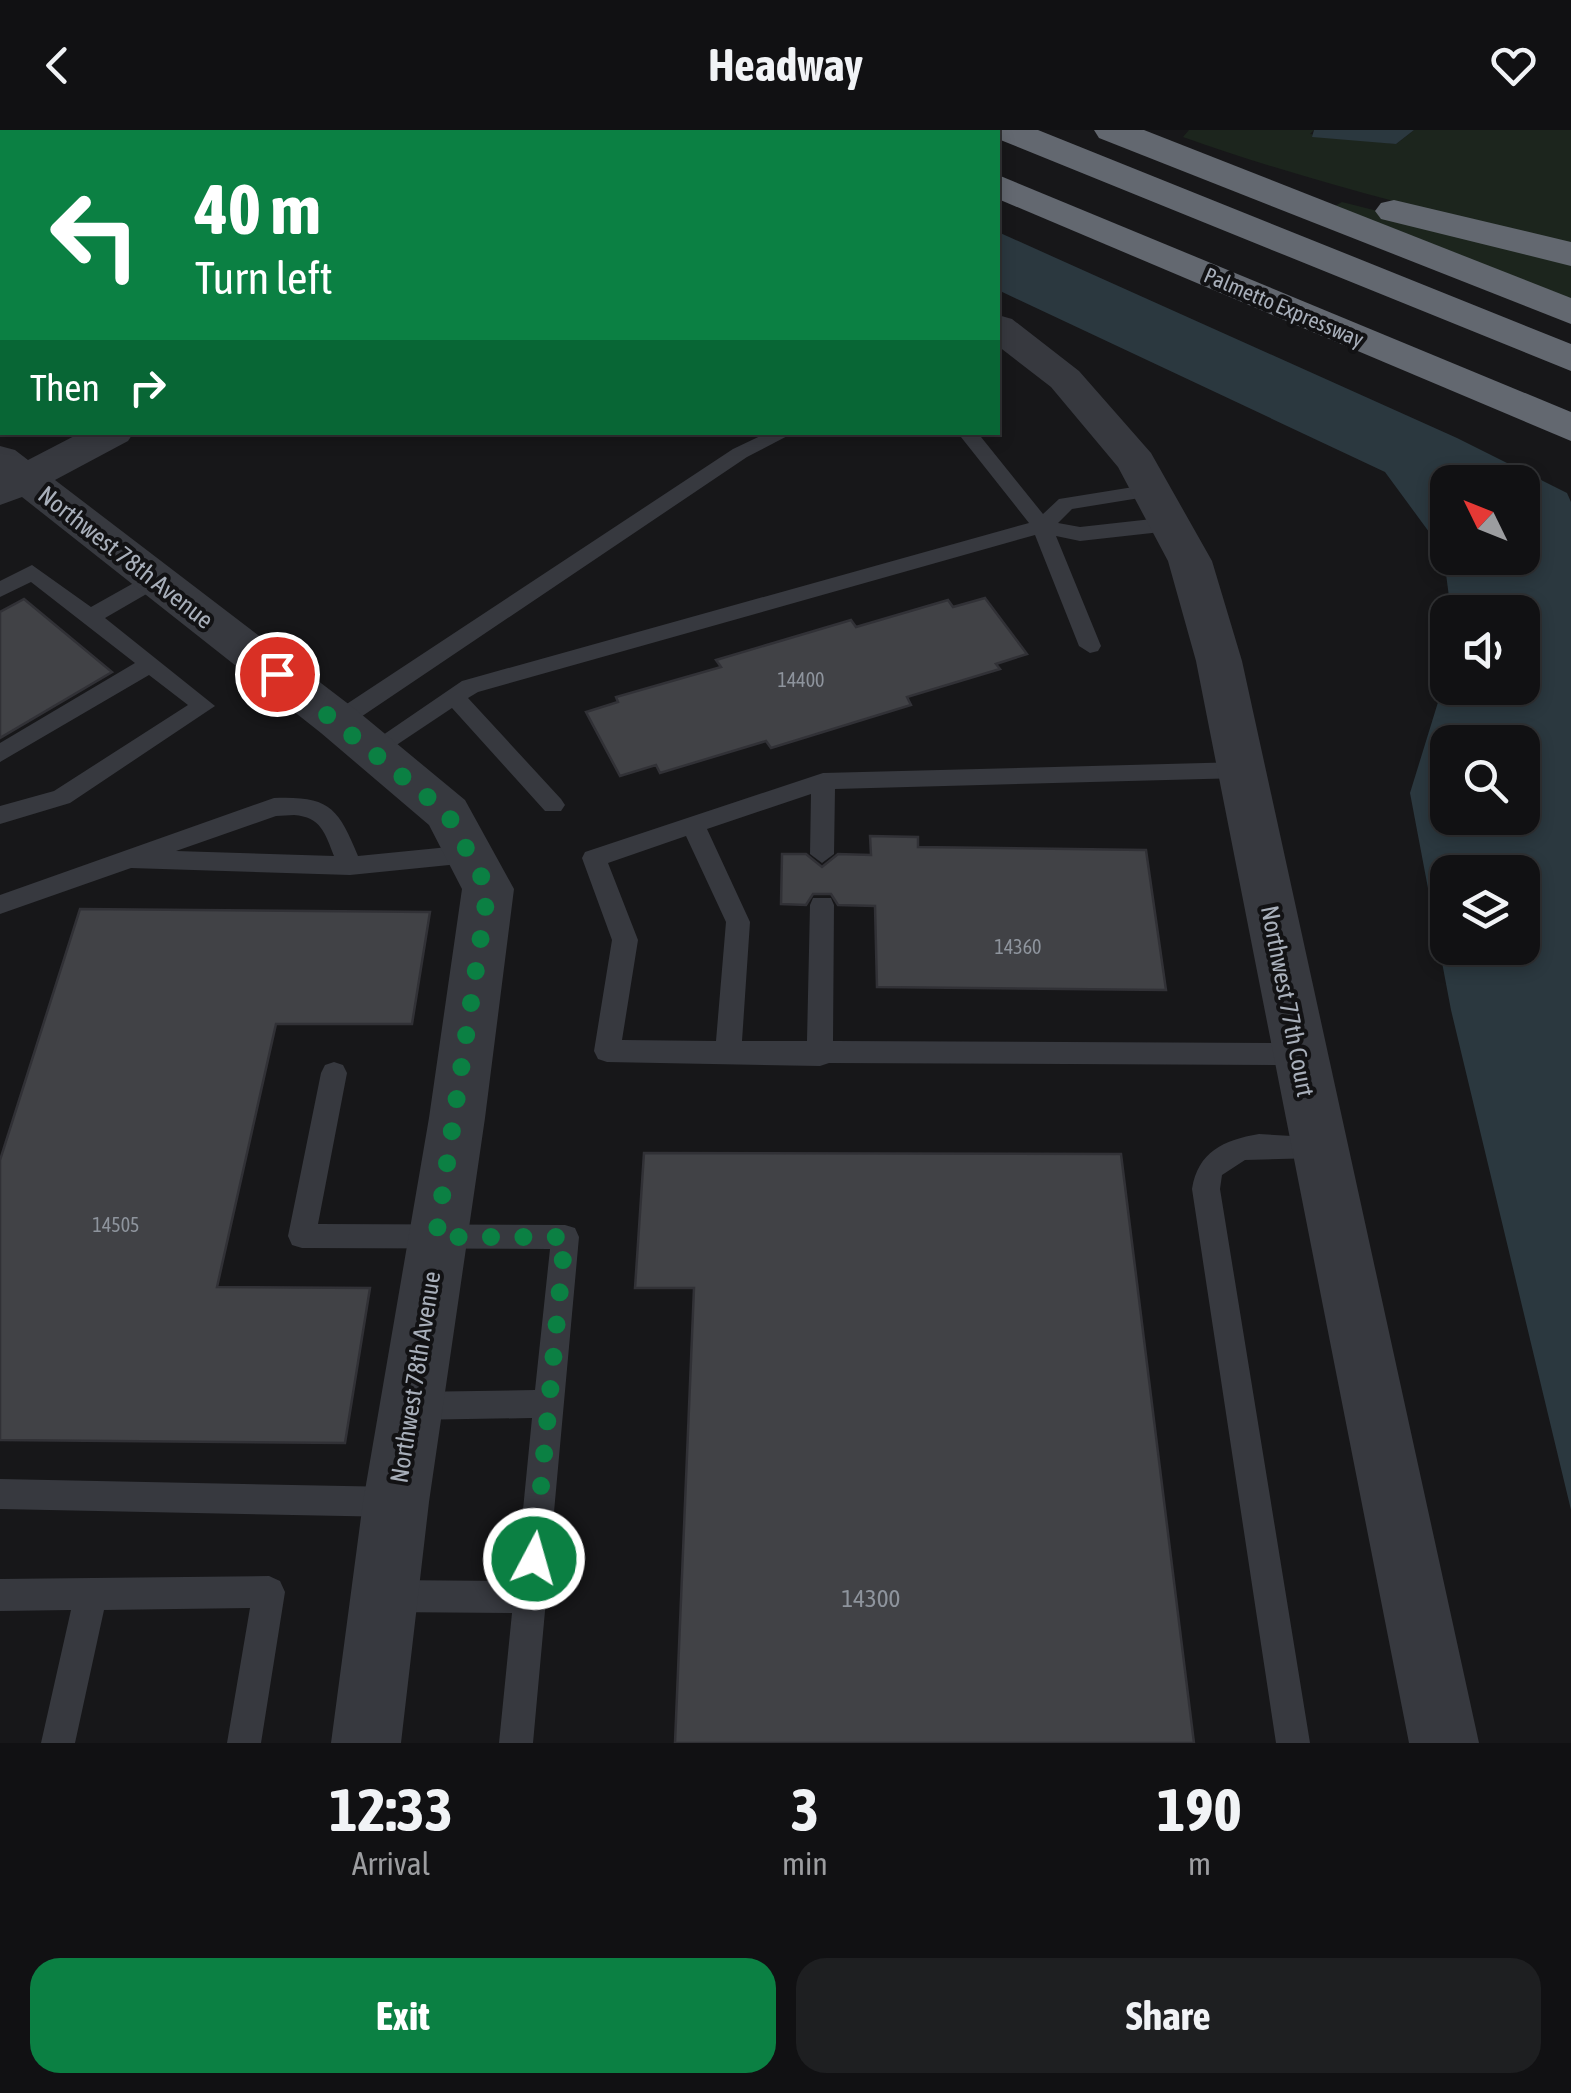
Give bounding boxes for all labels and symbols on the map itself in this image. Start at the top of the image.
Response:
street label: Palmetto Expressway [1200,262,1368,352]
north arrow [1430,465,1540,575]
street label: Northwest 78th Avenue [33,480,219,634]
pin [235,632,320,717]
house number: 14400 [778,668,825,691]
street label: Northwest 77th Court [1256,903,1320,1099]
house number: 14360 [995,935,1042,958]
house number: 14505 [93,1213,140,1236]
street label: Northwest 78th Avenue [384,1269,446,1485]
position arrow [482,1507,586,1611]
house number: 14300 [842,1584,900,1612]

